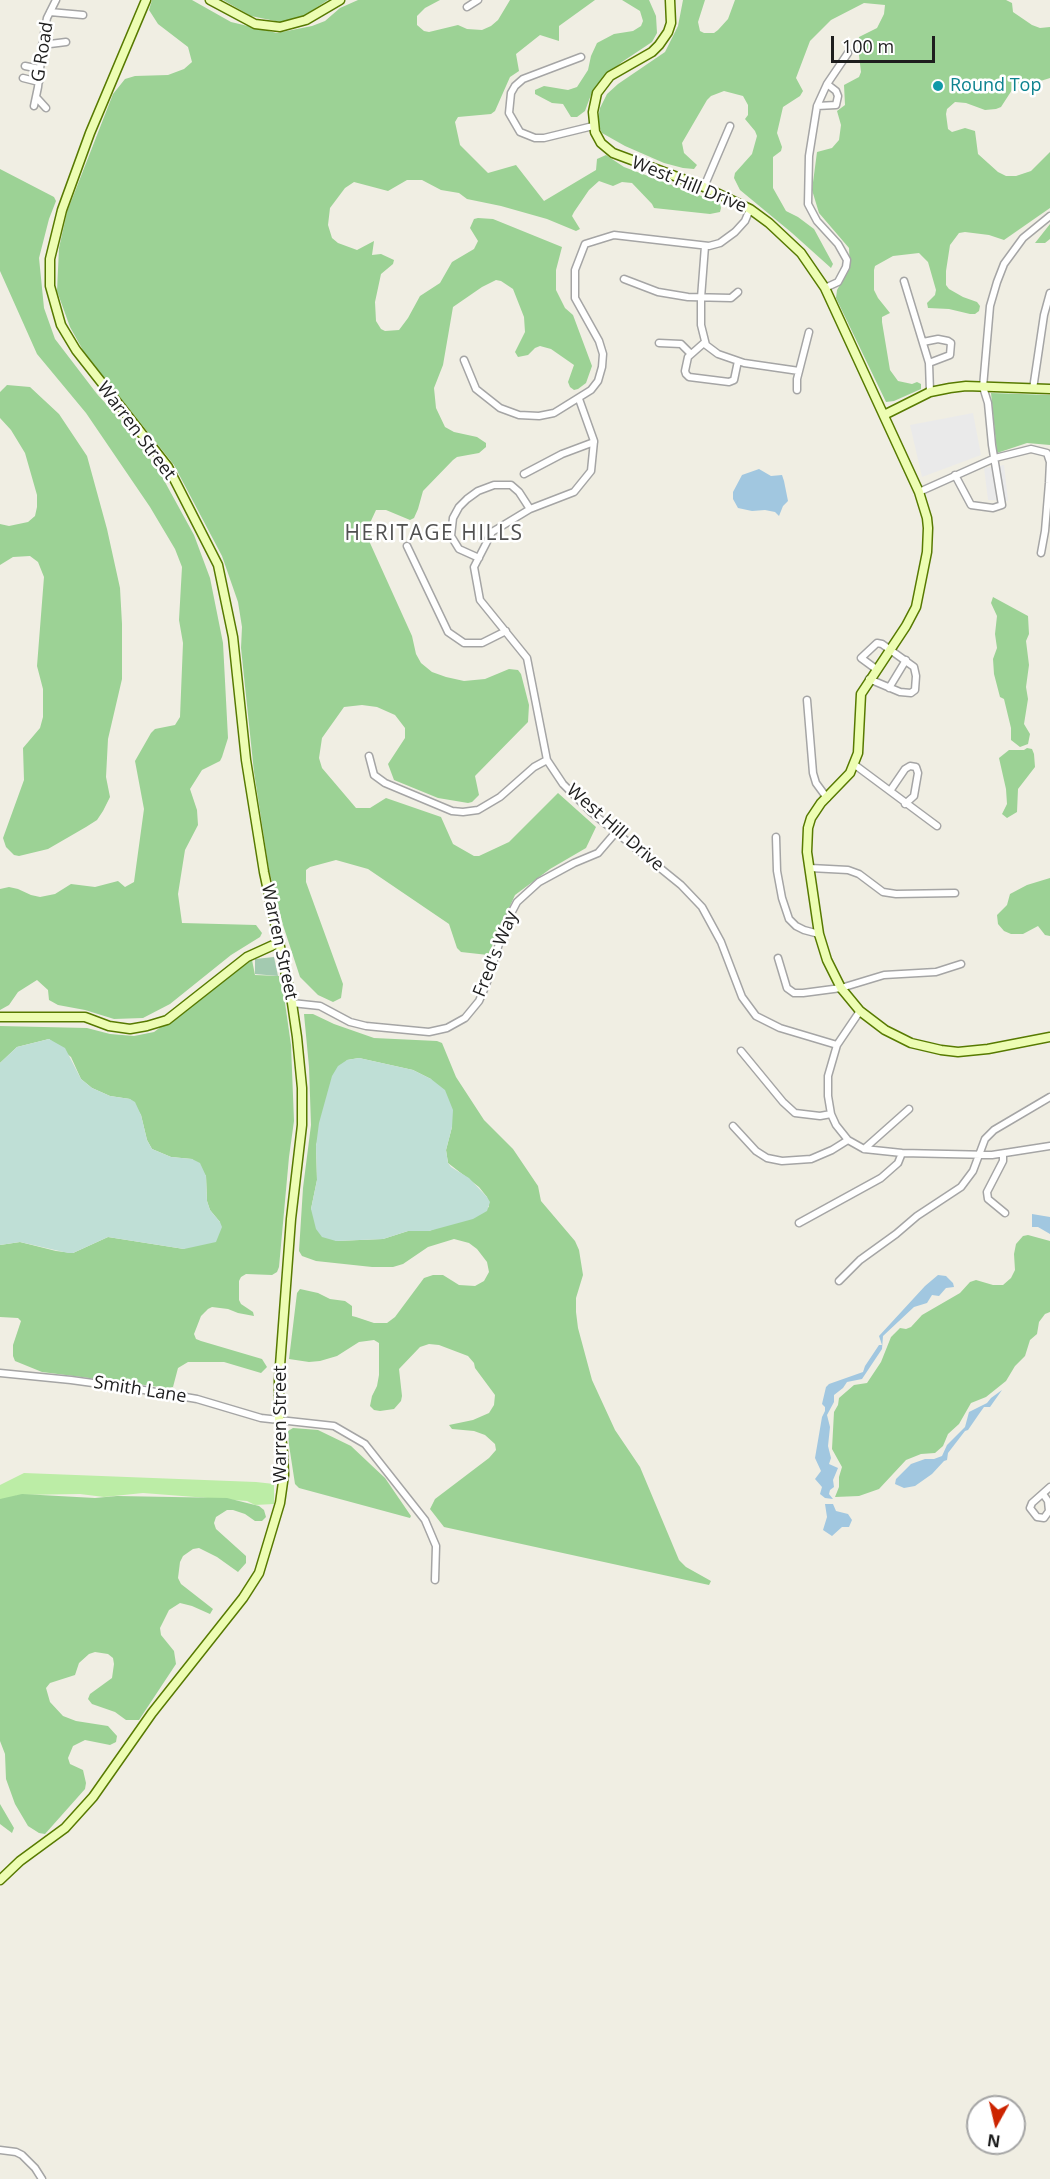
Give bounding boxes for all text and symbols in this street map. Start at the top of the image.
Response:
street label: G Road [28,20,58,84]
scale bar [834,24,938,62]
text: 100 m [842,34,894,58]
place label: Round Top [950,75,1041,97]
marker: Round Top [931,79,945,93]
street label: West Hill Drive [628,152,750,218]
street label: Warren Street [92,378,180,484]
district label: HERITAGE HILLS [344,521,524,547]
street label: West Hill Drive [562,780,668,876]
street label: Warren Street [256,882,302,1002]
street label: Fred's Way [469,908,523,1000]
street label: Warren Street [270,1365,292,1483]
street label: Smith Lane [92,1372,188,1408]
north arrow [966,2095,1026,2155]
text: N [986,2129,1002,2153]

